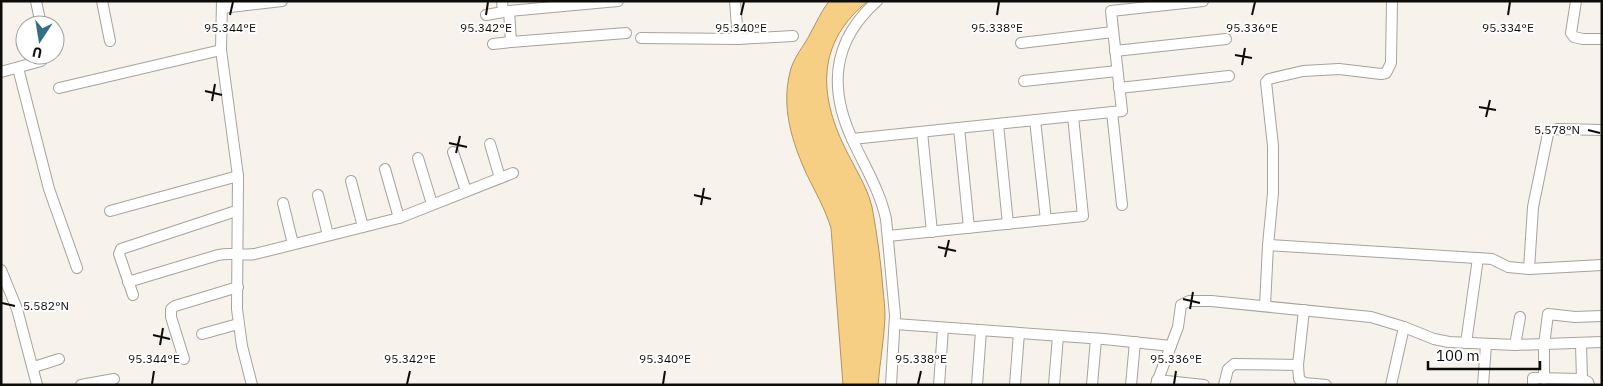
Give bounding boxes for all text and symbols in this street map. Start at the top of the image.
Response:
north arrow [15,15,65,65]
text: 95.344°E [204,20,256,35]
text: 95.342°E [460,20,512,35]
text: 95.340°E [715,20,767,35]
text: 95.338°E [971,20,1023,35]
text: 95.336°E [1226,20,1278,35]
text: 95.334°E [1482,20,1534,35]
text: U [31,43,44,63]
text: 5.578°N [1534,122,1580,137]
text: 5.582°N [23,298,69,313]
scale bar [1428,338,1540,370]
text: 100 m [1436,346,1480,365]
text: 95.344°E [128,351,180,366]
text: 95.342°E [384,351,436,366]
text: 95.340°E [639,351,691,366]
text: 95.338°E [895,351,947,366]
text: 95.336°E [1150,351,1202,366]

